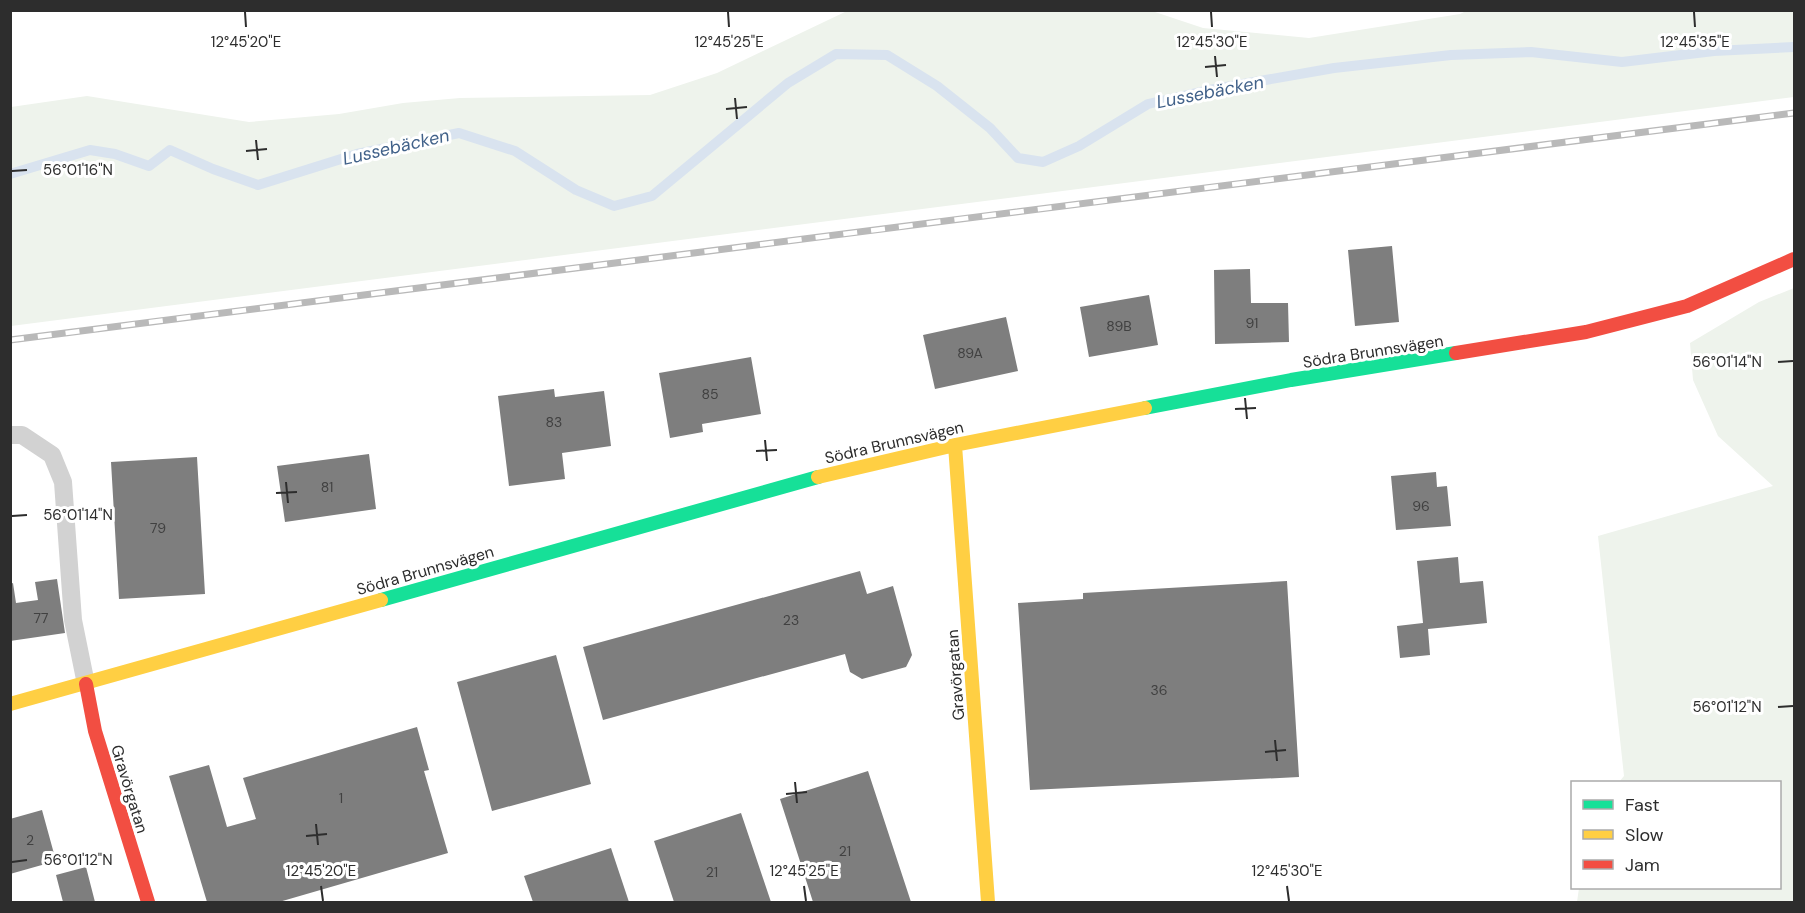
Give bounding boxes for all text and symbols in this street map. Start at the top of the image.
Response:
text: 12°45'20"E [211,32,281,52]
text: 12°45'25"E [694,32,764,52]
text: 12°45'30"E [1177,32,1247,52]
text: 12°45'35"E [1660,32,1730,52]
water label: Lussebäcken [1154,70,1266,114]
water label: Lussebäcken [340,123,452,171]
text: 56°01'16"N [43,160,113,180]
house number: 91 [1246,314,1258,332]
house number: 89B [1106,317,1132,335]
street label: Södra Brunnsvägen [1301,330,1445,373]
house number: 89A [957,344,983,362]
text: 56°01'14"N [1692,352,1762,372]
house number: 85 [701,385,719,403]
house number: 83 [546,413,562,431]
street label: Södra Brunnsvägen [823,416,966,469]
house number: 81 [321,478,333,496]
house number: 96 [1412,497,1430,515]
text: 56°01'14"N [43,505,113,525]
house number: 79 [150,519,166,537]
street label: Södra Brunnsvägen [354,541,496,600]
house number: 77 [34,609,48,627]
house number: 23 [783,611,799,629]
street label: Gravörgatan [942,629,969,721]
house number: 36 [1150,681,1168,699]
text: 56°01'12"N [1692,697,1762,717]
street label: Gravörgatan [106,742,153,836]
legend [1571,781,1781,889]
house number: 1 [339,789,343,807]
text: Fast [1625,793,1660,817]
text: Slow [1625,823,1664,847]
house number: 2 [26,831,34,849]
house number: 21 [839,842,851,860]
text: 56°01'12"N [43,850,113,870]
text: Jam [1625,853,1660,877]
text: 12°45'20"E [286,861,356,881]
text: 12°45'25"E [769,861,839,881]
text: 12°45'30"E [1252,861,1322,881]
house number: 21 [706,863,718,881]

